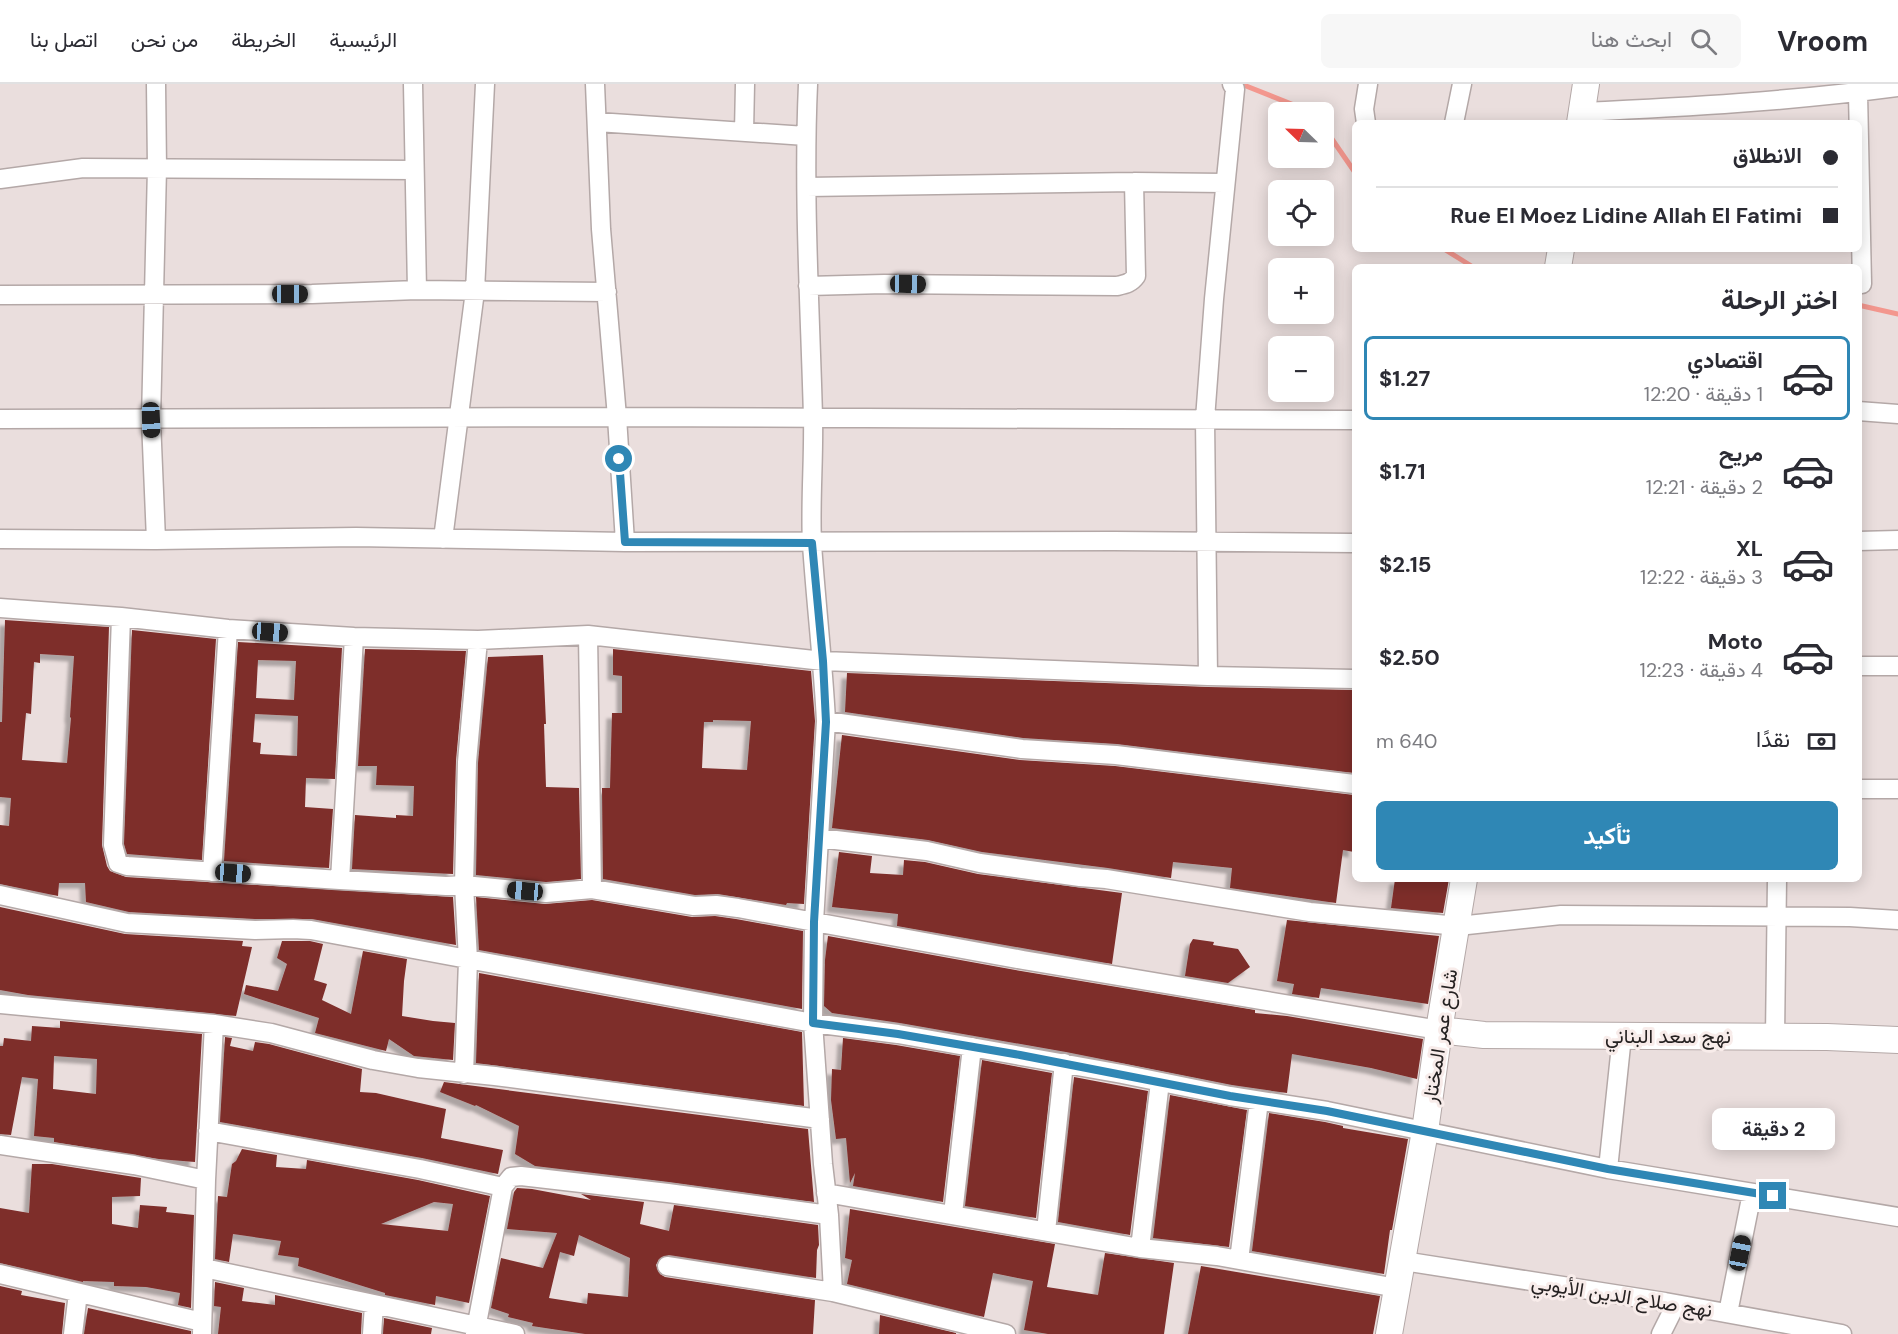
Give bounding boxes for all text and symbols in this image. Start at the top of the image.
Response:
search box [1321,14,1741,68]
text: Vroom [1777,23,1868,60]
text: ابحث هنا [1591,25,1672,54]
icon: search [1687,25,1720,58]
text: اتصل بنا [30,26,98,54]
text: من نحن [131,26,198,54]
text: الخريطة [231,26,296,54]
text: الرئيسية [329,26,397,54]
north arrow [1268,102,1334,168]
map controls [1268,102,1334,402]
text: الانطلاق [1733,141,1802,170]
button: locate [1268,180,1334,246]
text: Rue El Moez Lidine Allah El Fatimi [1450,201,1802,230]
button: + [1268,258,1334,324]
car [890,275,926,293]
text: اختر الرحلة [1721,282,1838,317]
car [272,285,308,303]
button: − [1268,336,1334,402]
text: اقتصادي [1687,346,1763,375]
icon: car [1781,351,1835,405]
text: $1.27 [1379,364,1430,393]
text: 1 دقيقة · 12:20 [1644,381,1763,407]
car [141,402,161,438]
text: مريح [1719,439,1763,468]
icon: car [1781,444,1835,498]
route start [605,445,632,472]
text: $1.71 [1379,457,1425,486]
text: 2 دقيقة · 12:21 [1646,474,1763,500]
text: XL [1736,534,1763,563]
icon: car [1781,537,1835,591]
text: $2.15 [1379,550,1432,579]
text: 3 دقيقة · 12:22 [1640,564,1763,590]
car [251,622,289,642]
text: Moto [1708,627,1763,656]
icon: car [1781,630,1835,684]
text: $2.50 [1379,643,1440,672]
text: 4 دقيقة · 12:23 [1640,657,1763,683]
text: نقدًا [1756,725,1790,754]
icon: cash [1805,725,1838,758]
text: 640 m [1376,728,1438,754]
button: تأكيد [1376,801,1838,870]
car [214,863,252,883]
car [506,880,544,902]
street label: شارع عمر المختار [1416,967,1464,1106]
street label: نهج سعد البناني [1605,1023,1731,1053]
callout: 2 دقيقة [1712,1109,1834,1151]
text: 2 دقيقة [1742,1116,1805,1142]
route end [1759,1182,1786,1209]
car [1728,1234,1752,1272]
street label: نهج صلاح الدين الأيوبي [1529,1269,1714,1327]

